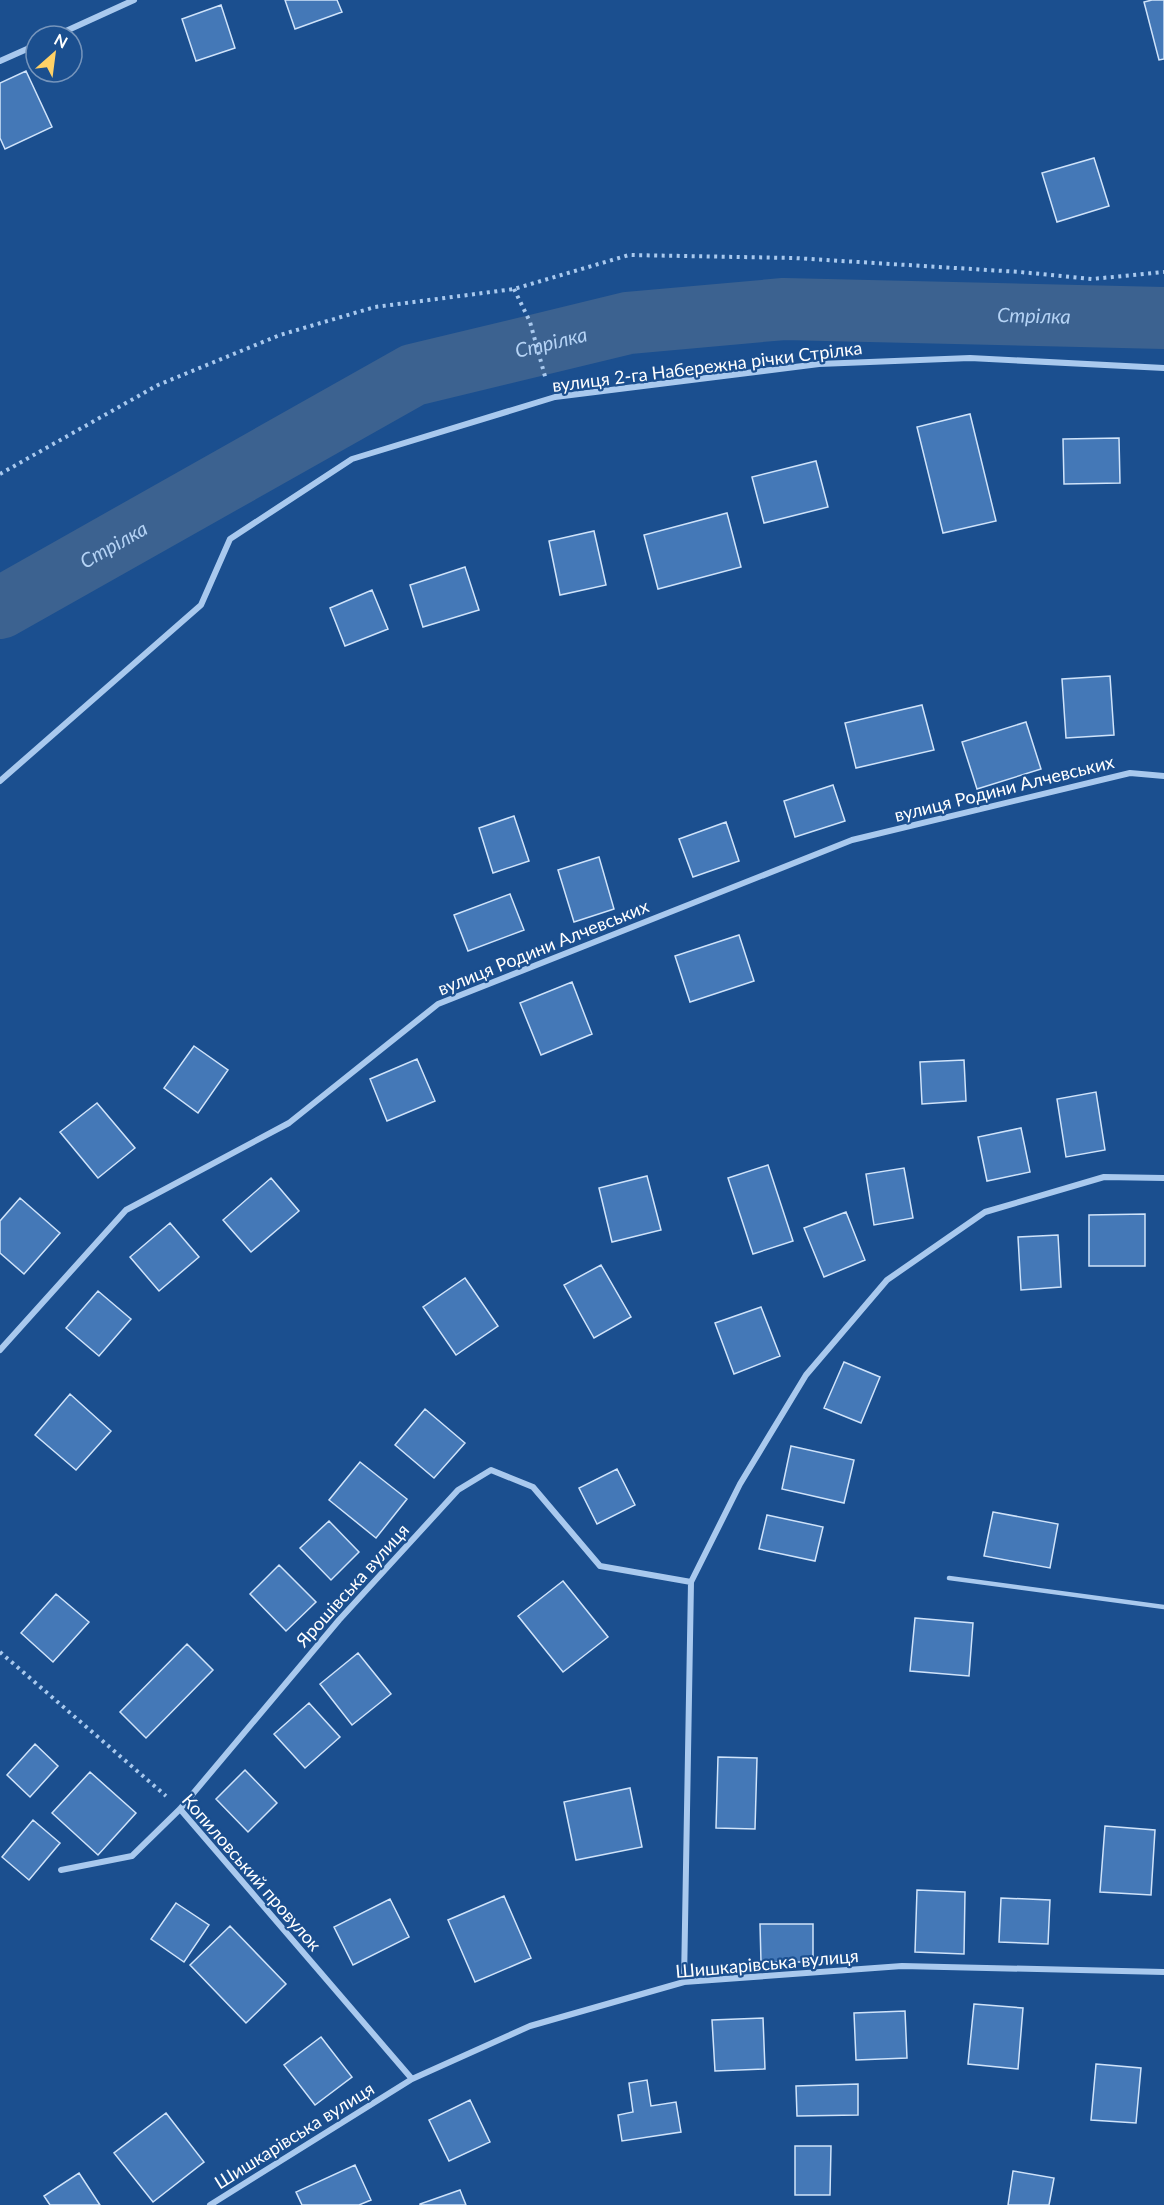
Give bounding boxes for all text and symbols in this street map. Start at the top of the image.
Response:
north arrow [24,24,84,84]
text: N [51,29,71,52]
water label: Стрілка [997,302,1071,328]
water label: Стрілка [512,321,589,362]
street label: вулиця 2-га Набережна річки Стрілка [551,336,863,396]
water label: Стрілка [75,516,151,573]
street label: вулиця Родини Алчевських [892,750,1116,826]
street label: вулиця Родини Алчевських [434,895,652,999]
street label: Ярошівська вулиця [290,1519,413,1652]
street label: Копиловський провулок [178,1789,327,1956]
street label: Шишкарівська вулиця [674,1944,860,1982]
street label: Шишкарівська вулиця [210,2077,378,2193]

